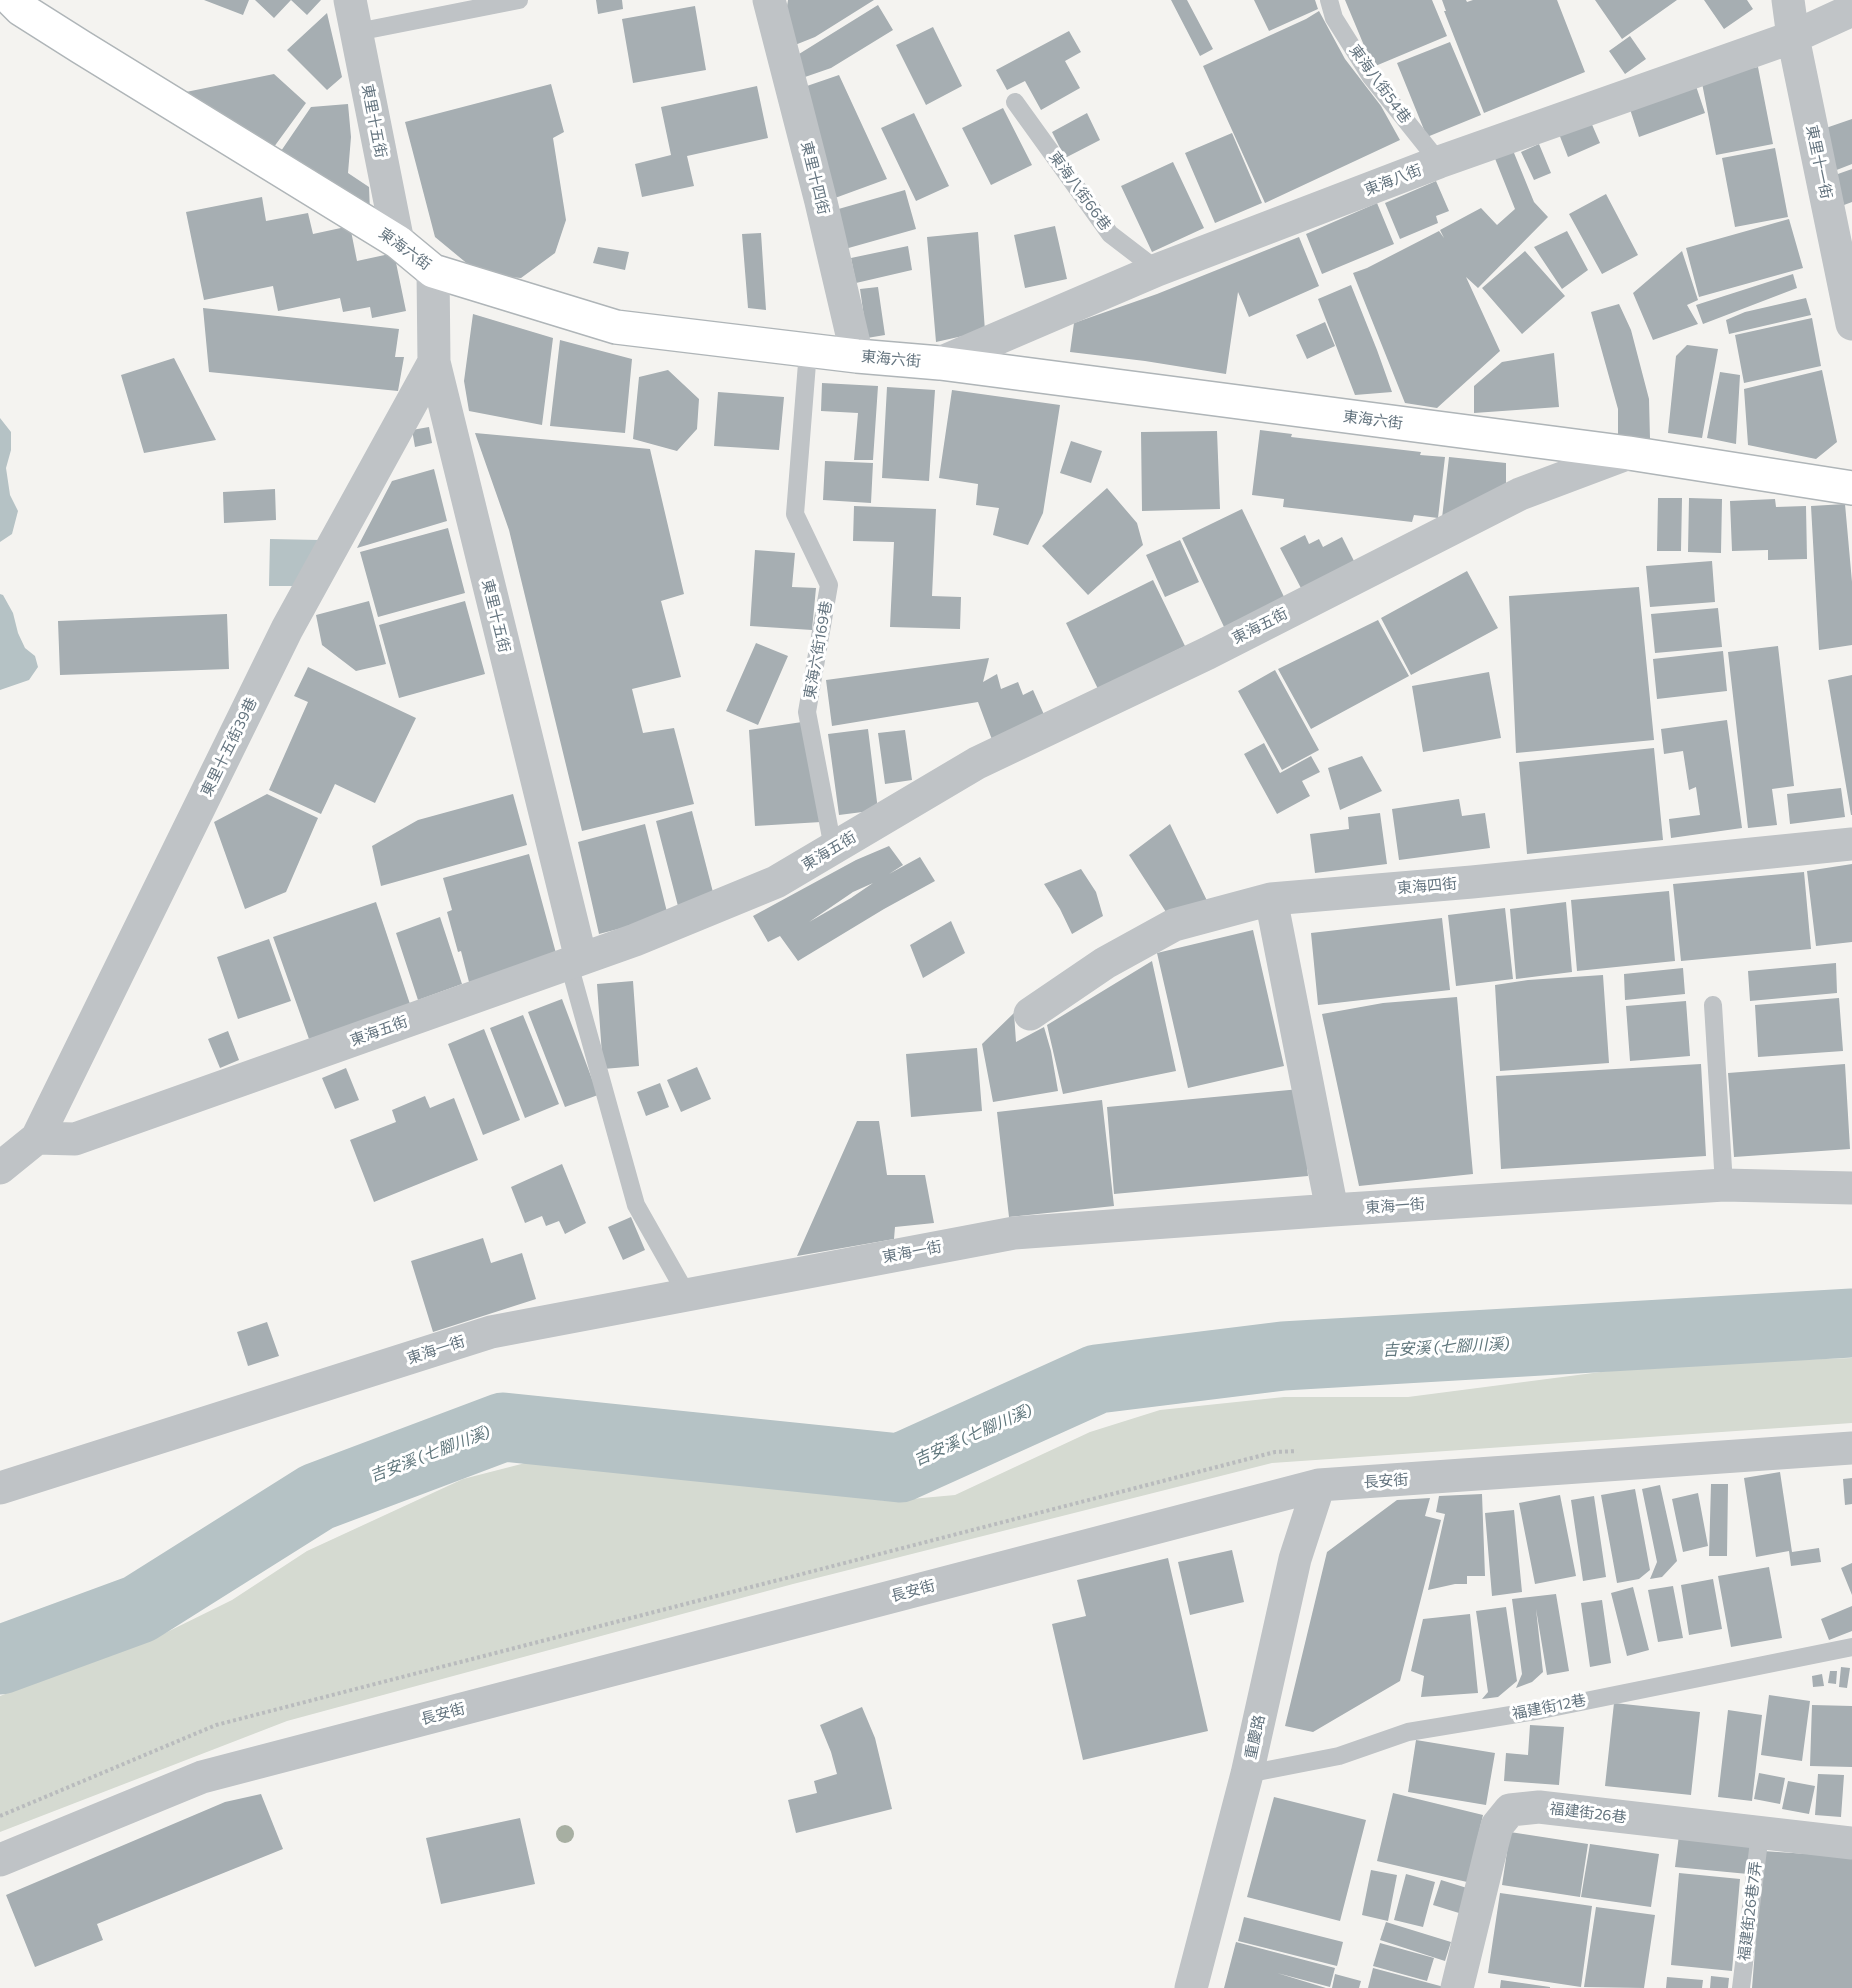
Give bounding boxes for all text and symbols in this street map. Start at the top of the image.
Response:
street label: 東海八街54巷 [1345,41,1415,127]
street label: 東里十五街 [358,82,390,160]
street label: 東里十一街 [1802,123,1836,201]
street label: 東里十四街 [797,139,833,217]
street label: 東海八街66巷 [1045,148,1115,234]
street label: 東海八街 [1362,161,1424,199]
street label: 東海六街 [375,224,435,274]
street label: 東海六街 [860,347,922,371]
street label: 東海六街 [1342,407,1404,433]
street label: 東里十五街 [478,577,514,655]
street label: 東海六街169巷 [801,599,835,701]
street label: 東海五街 [1229,604,1291,648]
street label: 東里十五街39巷 [197,695,261,799]
street label: 東海五街 [799,828,859,874]
street label: 東海四街 [1396,874,1458,898]
street label: 東海五街 [348,1012,410,1050]
street label: 東海一街 [1364,1195,1426,1217]
street label: 東海一街 [881,1237,943,1267]
street label: 東海一街 [405,1332,467,1368]
water label: 吉安溪 (七腳川溪) [1382,1334,1510,1360]
water label: 吉安溪 (七腳川溪) [911,1400,1035,1470]
water label: 吉安溪 (七腳川溪) [367,1422,493,1486]
street label: 長安街 [1363,1470,1409,1492]
street label: 長安街 [889,1576,937,1606]
street label: 福建街12巷 [1511,1691,1587,1723]
street label: 長安街 [419,1699,467,1729]
street label: 重慶路 [1242,1713,1268,1761]
street label: 福建街26巷 [1549,1799,1627,1827]
street label: 福建街26巷7弄 [1735,1860,1765,1962]

